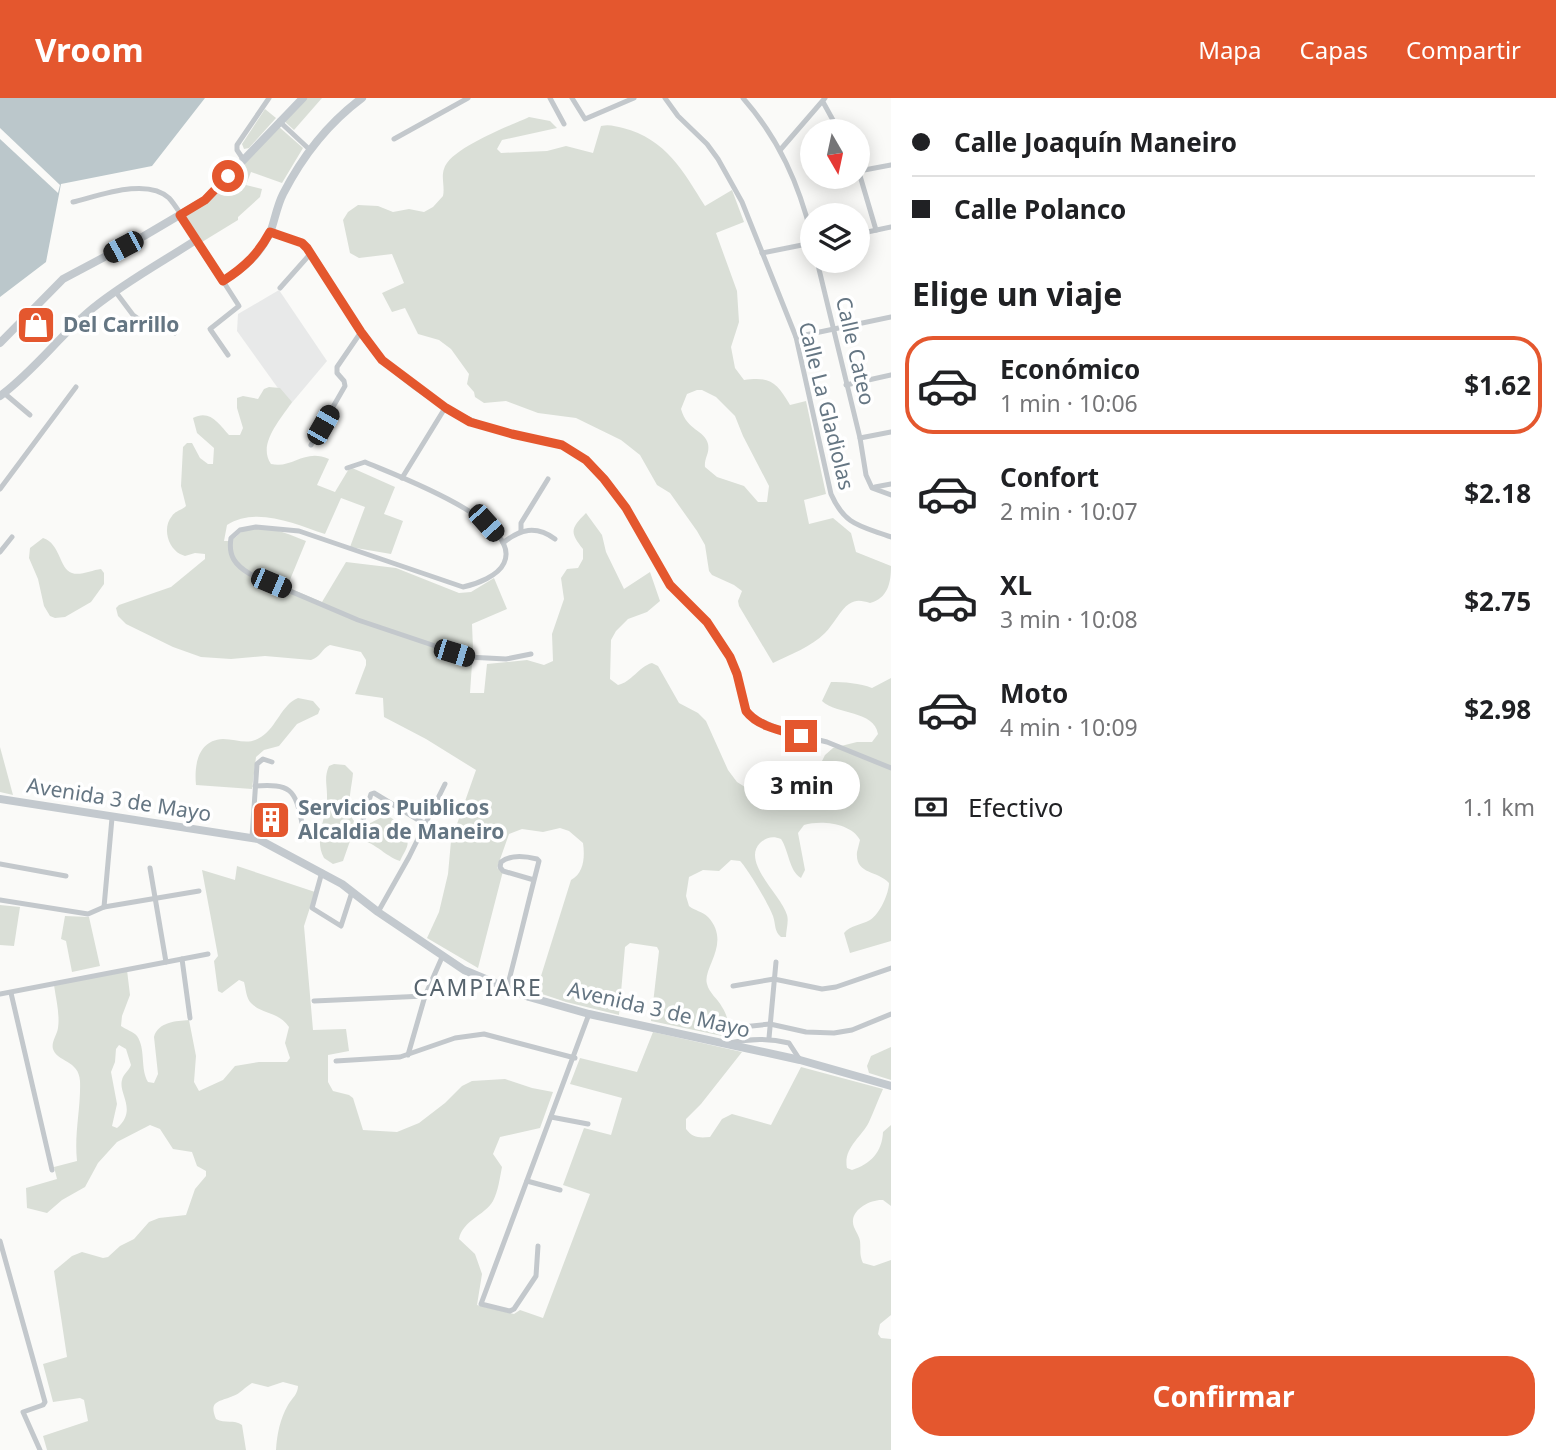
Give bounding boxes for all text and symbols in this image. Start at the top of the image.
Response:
text: Vroom [35,27,144,72]
text: Mapa [1198,33,1262,66]
text: Capas [1300,33,1368,66]
text: Compartir [1406,33,1521,66]
north arrow [800,119,870,189]
map controls [800,119,870,273]
text: Calle Joaquín Maneiro [954,124,1237,160]
route start [212,160,244,192]
text: Calle Polanco [954,191,1126,227]
button: layers [800,203,870,273]
car [100,228,147,266]
text: Elige un viaje [912,272,1122,315]
street label: Calle Cateo [830,294,882,408]
shop icon: Del Carrillo [15,304,57,346]
place label: Del Carrillo [63,310,179,338]
street label: Calle La Gladiolas [793,319,861,493]
text: Económico [1000,351,1140,387]
icon: car [916,354,979,417]
text: $1.62 [1464,367,1531,403]
text: 1 min · 10:06 [1000,387,1138,419]
car [304,402,343,448]
text: Confort [1000,459,1099,495]
icon: car [916,462,979,525]
text: $2.18 [1464,475,1531,511]
text: 2 min · 10:07 [1000,495,1138,527]
car [465,500,508,546]
car [248,565,295,601]
text: XL [1000,567,1032,603]
icon: car [916,570,979,633]
text: $2.75 [1464,583,1531,619]
text: 3 min · 10:08 [1000,603,1138,635]
car [431,637,478,669]
text: Moto [1000,675,1068,711]
icon: car [916,678,979,741]
text: $2.98 [1464,691,1531,727]
text: 4 min · 10:09 [1000,711,1138,743]
route end [785,720,817,752]
callout: 3 min [743,760,859,810]
text: 3 min [770,769,834,801]
street label: Avenida 3 de Mayo [25,771,213,827]
icon: cash [912,788,950,826]
text: Efectivo [968,789,1064,825]
text: 1.1 km [1463,791,1535,823]
place label: Servicios Puiblicos Alcaldia de Maneiro [298,793,504,845]
building icon: Servicios Puiblicos Alcaldia de Maneiro [250,799,292,841]
district label: CAMPIARE [413,971,543,1003]
street label: Avenida 3 de Mayo [565,974,753,1044]
button: Confirmar [912,1356,1535,1436]

